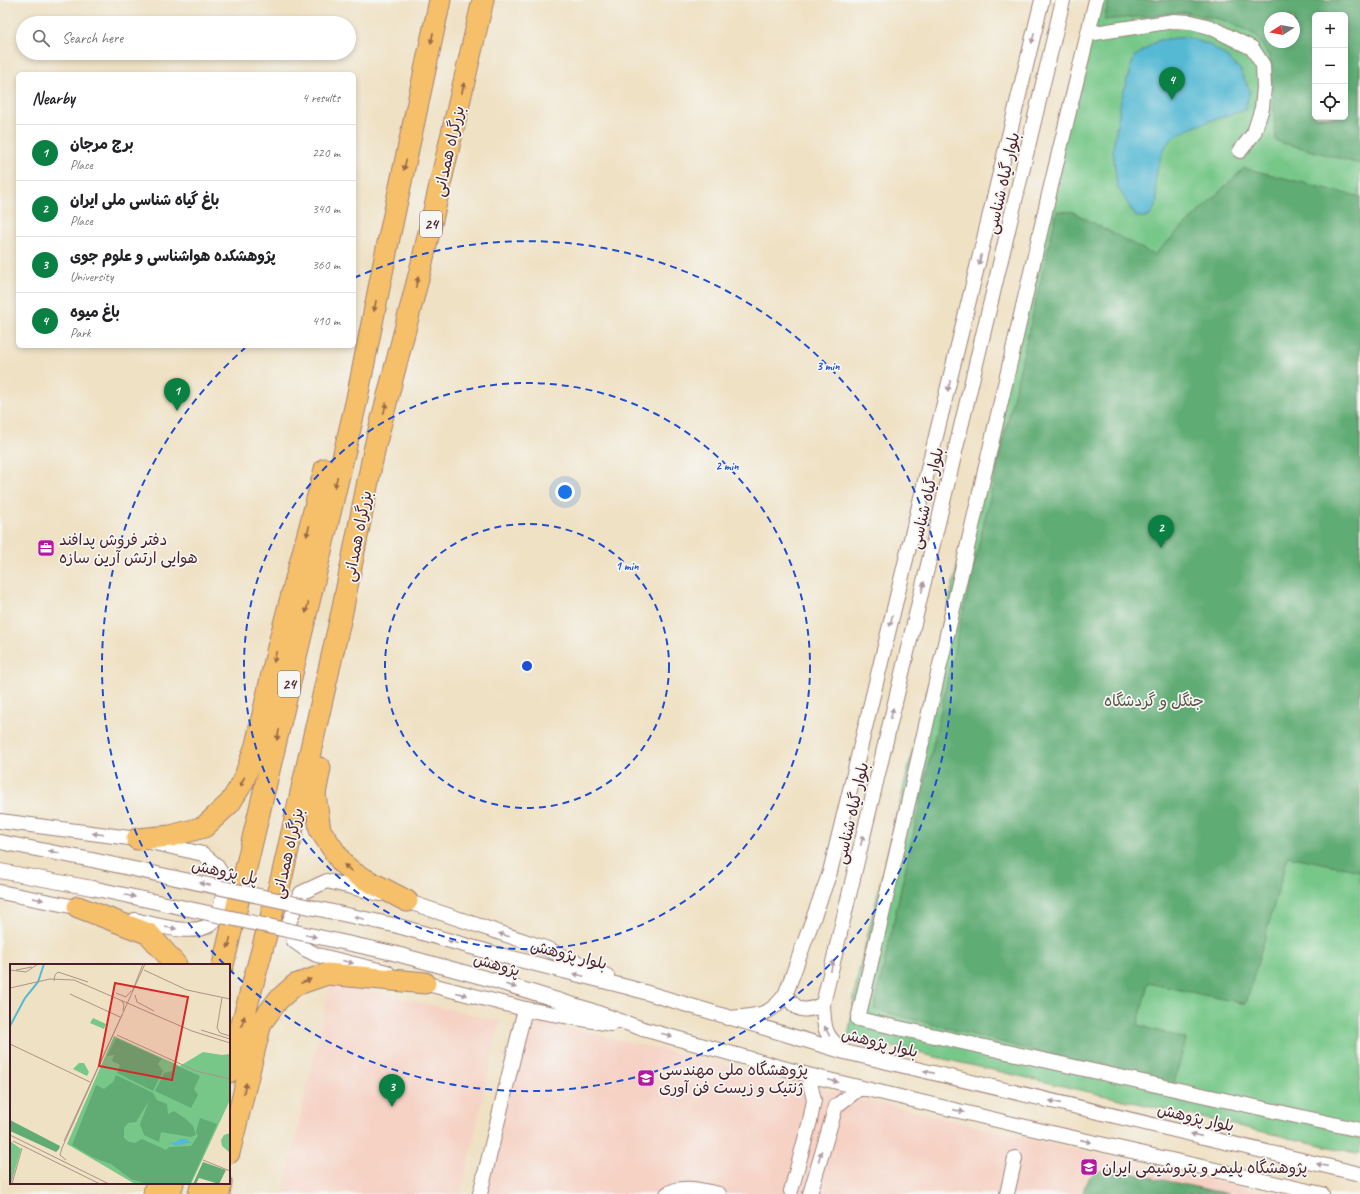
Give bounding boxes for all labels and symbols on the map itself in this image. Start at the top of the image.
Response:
north arrow [1264,12,1300,48]
one-way arrow [429,32,435,44]
one-way arrow [1030,32,1036,44]
pin: 4 [1159,67,1185,100]
one-way arrow [461,82,467,94]
street label: بزرگراه همدانی [429,104,469,199]
street label: بلوار گیاه شناسی [982,130,1024,236]
one-way arrow [401,159,407,171]
road number: 24 [420,211,442,237]
one-way arrow [976,253,982,266]
one-way arrow [414,276,420,288]
one-way arrow [372,300,378,312]
text: 3 min [817,358,840,374]
pin: 1 [164,378,190,411]
one-way arrow [945,380,951,392]
one-way arrow [382,402,388,414]
street label: بلوار گیاه شناسی [906,445,948,551]
text: 2 min [716,458,739,474]
one-way arrow [333,475,339,488]
your location [555,482,575,502]
street label: بزرگراه همدانی [339,489,377,584]
pin: 2 [1148,515,1174,548]
one-way arrow [305,525,311,537]
place label: دفتر فروش پدافند هوایی ارتش آرین سازه [59,530,198,568]
office icon: دفتر فروش پدافند هوایی ارتش آرین سازه [36,538,56,558]
text: 1 min [616,558,639,574]
one-way arrow [920,581,926,593]
one-way arrow [303,602,309,614]
one-way arrow [888,615,894,627]
one-way arrow [272,650,278,663]
centre of rings [520,659,534,673]
road number: 24 [278,671,300,697]
park label: جنگل و گردشگاه [1104,691,1204,711]
one-way arrow [890,707,896,719]
one-way arrow [274,729,280,741]
street label: بلوار گیاه شناسی [831,760,873,866]
one-way arrow [239,776,245,788]
street label: بزرگراه همدانی [268,806,308,901]
one-way arrow [92,831,104,837]
one-way arrow [859,833,865,845]
one-way arrow [48,849,60,855]
street label: پل پژوهش [190,855,260,889]
one-way arrow [343,864,354,873]
one-way arrow [199,881,211,887]
one-way arrow [124,894,136,900]
one-way arrow [32,897,44,903]
one-way arrow [353,914,366,920]
one-way arrow [165,925,177,931]
one-way arrow [498,932,510,938]
one-way arrow [305,933,318,939]
street label: بلوار پژوهش [528,936,609,974]
one-way arrow [225,937,231,949]
one-way arrow [447,939,459,945]
street label: پژوهش [471,949,522,981]
one-way arrow [342,959,354,965]
one-way arrow [829,960,835,972]
inset map [10,964,230,1184]
one-way arrow [573,971,585,977]
one-way arrow [301,977,313,983]
one-way arrow [506,983,518,989]
one-way arrow [456,991,468,997]
one-way arrow [240,1015,246,1027]
street label: بلوار پژوهش [839,1024,920,1062]
one-way arrow [824,1025,830,1037]
one-way arrow [661,1032,673,1038]
place label: پژوهشگاه ملی مهندسی ژنتیک و زیست فن آوری [659,1060,808,1098]
school or university icon: پژوهشگاه ملی مهندسی ژنتیک و زیست فن آوری [636,1068,656,1088]
one-way arrow [923,1068,935,1074]
pin: 3 [379,1074,405,1107]
one-way arrow [827,1078,839,1084]
one-way arrow [243,1082,249,1094]
one-way arrow [1049,1098,1062,1104]
street label: بلوار پژوهش [1155,1099,1236,1137]
one-way arrow [953,1108,965,1114]
one-way arrow [1189,1131,1202,1137]
one-way arrow [1080,1138,1092,1144]
one-way arrow [817,1150,823,1162]
school or university icon: پژوهشگاه پلیمر و پتروشیمی ایران [1079,1157,1099,1177]
place label: پژوهشگاه پلیمر و پتروشیمی ایران [1102,1158,1307,1178]
one-way arrow [1316,1161,1328,1167]

